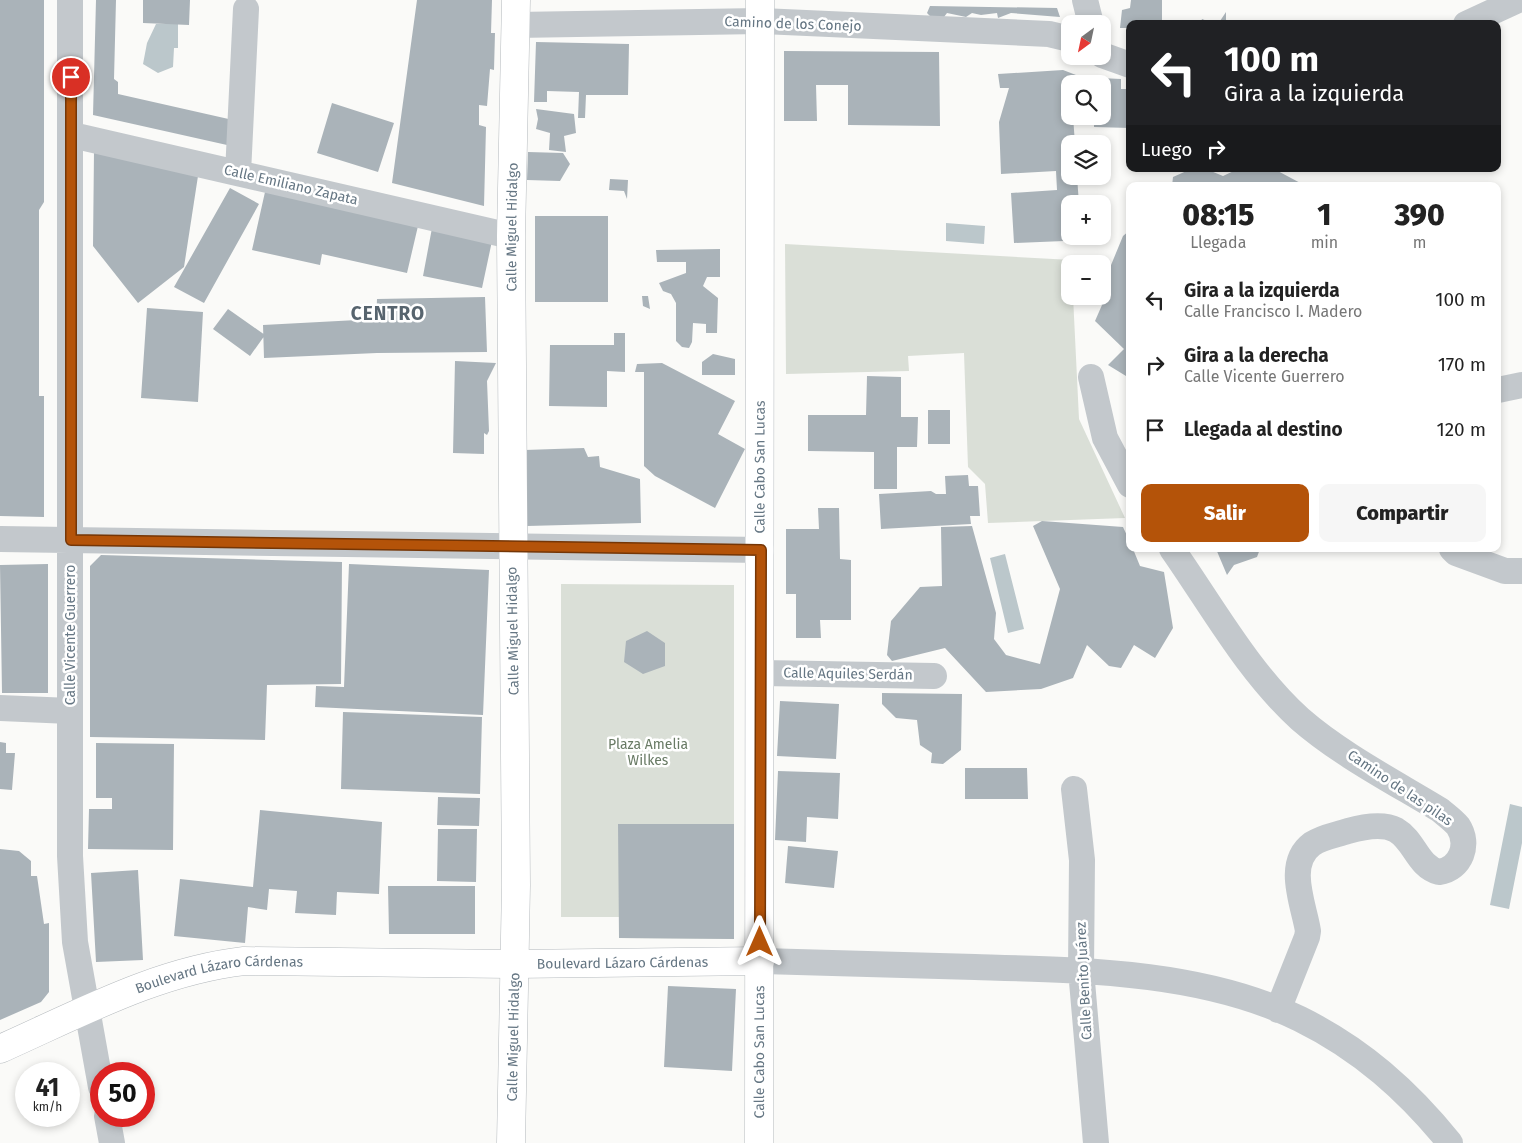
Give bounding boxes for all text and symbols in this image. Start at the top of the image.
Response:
street label: Camino de los Conejo [724,13,862,35]
north arrow [1061,15,1111,65]
map controls [1061,15,1111,305]
text: 100 m [1224,38,1319,80]
icon: left [1141,40,1206,105]
pin [50,56,92,98]
icon: arrive [57,63,85,91]
button: search [1061,75,1111,125]
text: Gira a la izquierda [1224,80,1404,107]
button: layers [1061,135,1111,185]
icon: right [1202,135,1230,163]
text: Luego [1141,138,1192,161]
street label: Calle Emiliano Zapata [222,161,360,209]
street label: Calle Miguel Hidalgo [502,162,521,292]
button: + [1061,195,1111,245]
text: 08:15 [1182,197,1254,233]
text: 1 [1317,197,1332,233]
text: 390 [1394,197,1445,233]
text: Llegada [1190,233,1246,252]
text: min [1311,233,1338,252]
text: m [1413,233,1426,252]
button: − [1061,255,1111,305]
text: Gira a la izquierda [1184,279,1340,302]
icon: left [1141,286,1169,314]
text: 100 m [1435,288,1486,311]
district label: CENTRO [351,302,425,325]
text: Calle Francisco I. Madero [1184,302,1362,321]
text: Gira a la derecha [1184,344,1329,367]
icon: right [1141,351,1169,379]
text: 170 m [1438,353,1486,376]
text: Calle Vicente Guerrero [1184,367,1345,386]
street label: Calle Cabo San Lucas [751,400,768,533]
icon: arrive [1141,416,1169,444]
text: Llegada al destino [1184,418,1343,441]
text: 120 m [1436,418,1486,441]
button: Salir [1141,484,1309,542]
button: Compartir [1319,484,1486,542]
street label: Calle Vicente Guerrero [62,565,79,705]
street label: Calle Miguel Hidalgo [503,566,523,696]
street label: Calle Aquiles Serdán [783,664,913,684]
park label: Plaza Amelia Wilkes [608,736,688,769]
street label: Camino de las pilas [1344,747,1456,830]
position arrow [733,915,785,967]
street label: Calle Benito Juárez [1072,921,1096,1041]
street label: Boulevard Lázaro Cárdenas [133,952,304,997]
street label: Boulevard Lázaro Cárdenas [537,953,709,972]
street label: Calle Miguel Hidalgo [503,972,523,1102]
street label: Calle Cabo San Lucas [751,985,768,1118]
speed limit sign: 50 [90,1062,155,1127]
text: 41 [36,1073,59,1103]
text: km/h [33,1100,62,1114]

